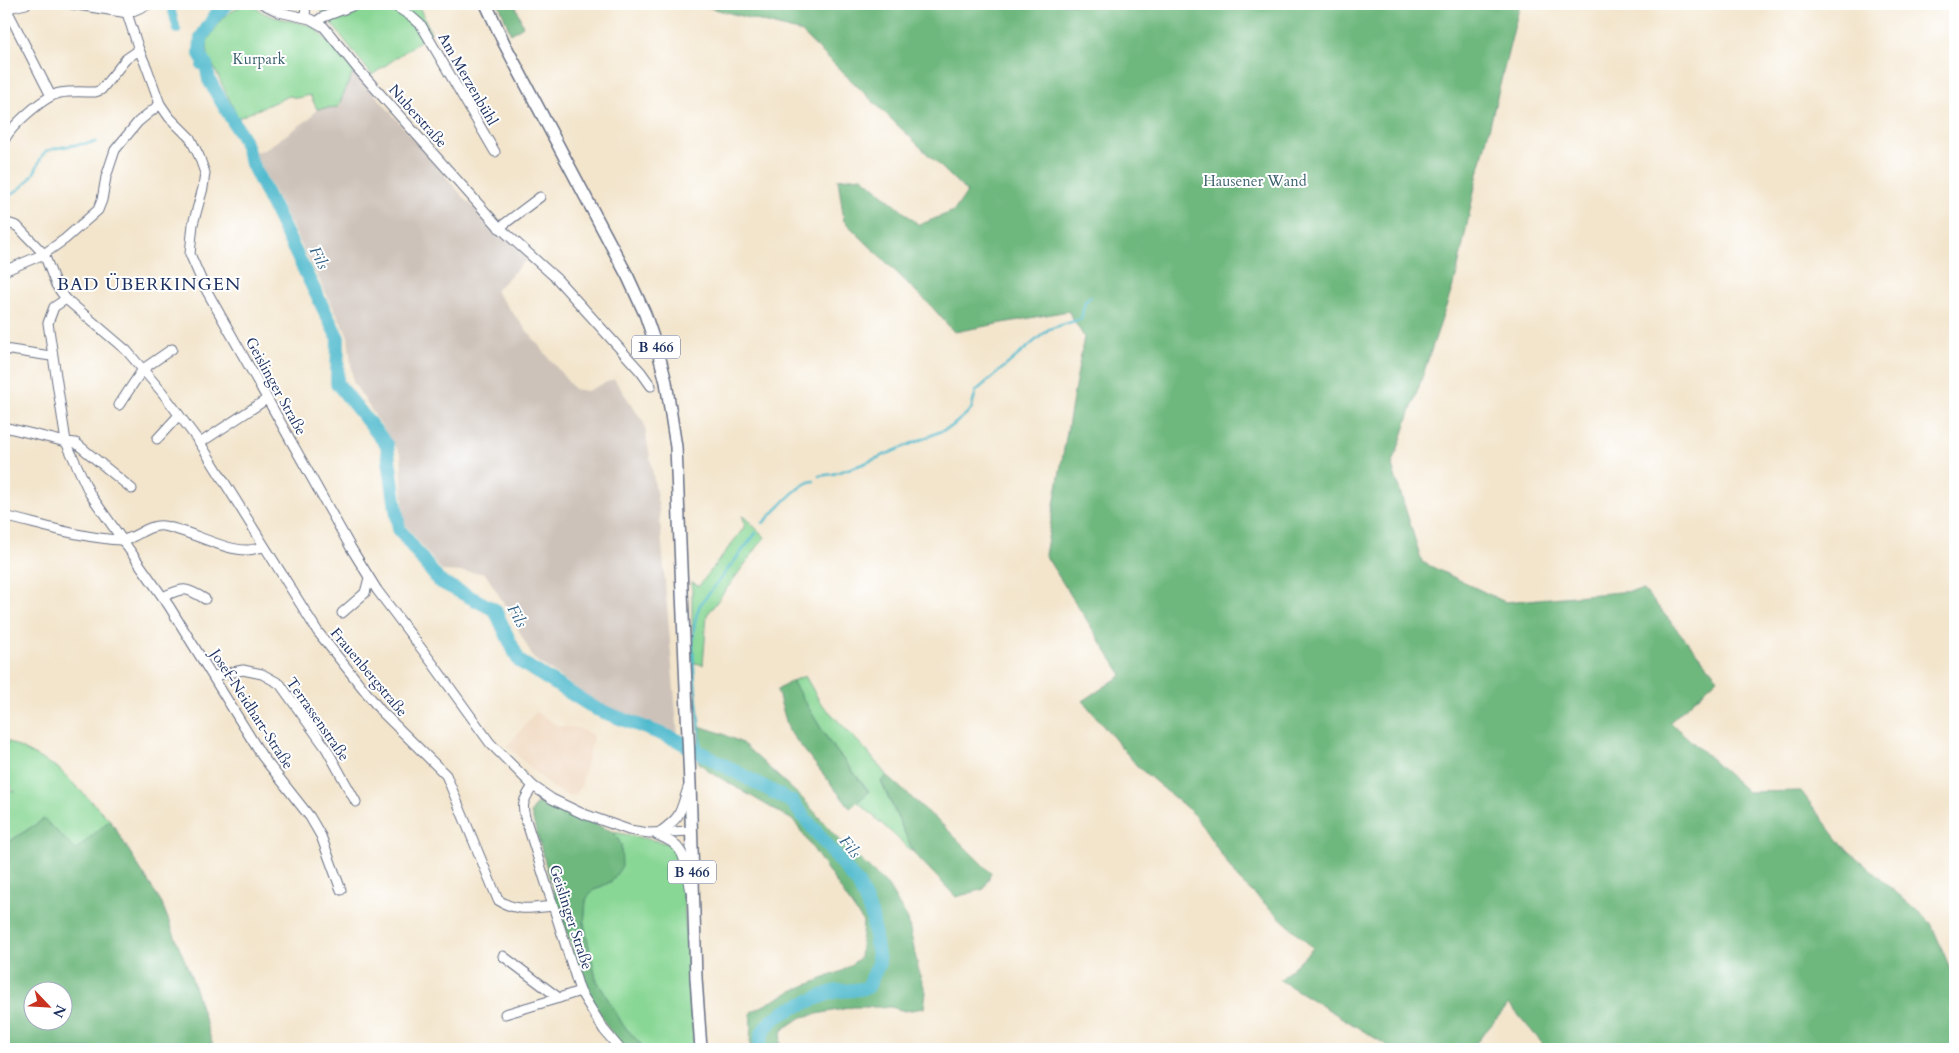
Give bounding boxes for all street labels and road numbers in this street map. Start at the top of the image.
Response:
street label: Am Merzenbühl [433,29,503,129]
street label: Nuberstraße [384,80,452,152]
street label: Geislinger Straße [241,333,311,439]
road number: B 466 [632,336,680,358]
street label: Frauenbergstraße [326,623,412,721]
street label: Josef-Neidhart-Straße [204,643,299,773]
street label: Terrassenstraße [282,673,354,765]
road number: B 466 [668,860,716,884]
street label: Geislinger Straße [545,862,597,972]

